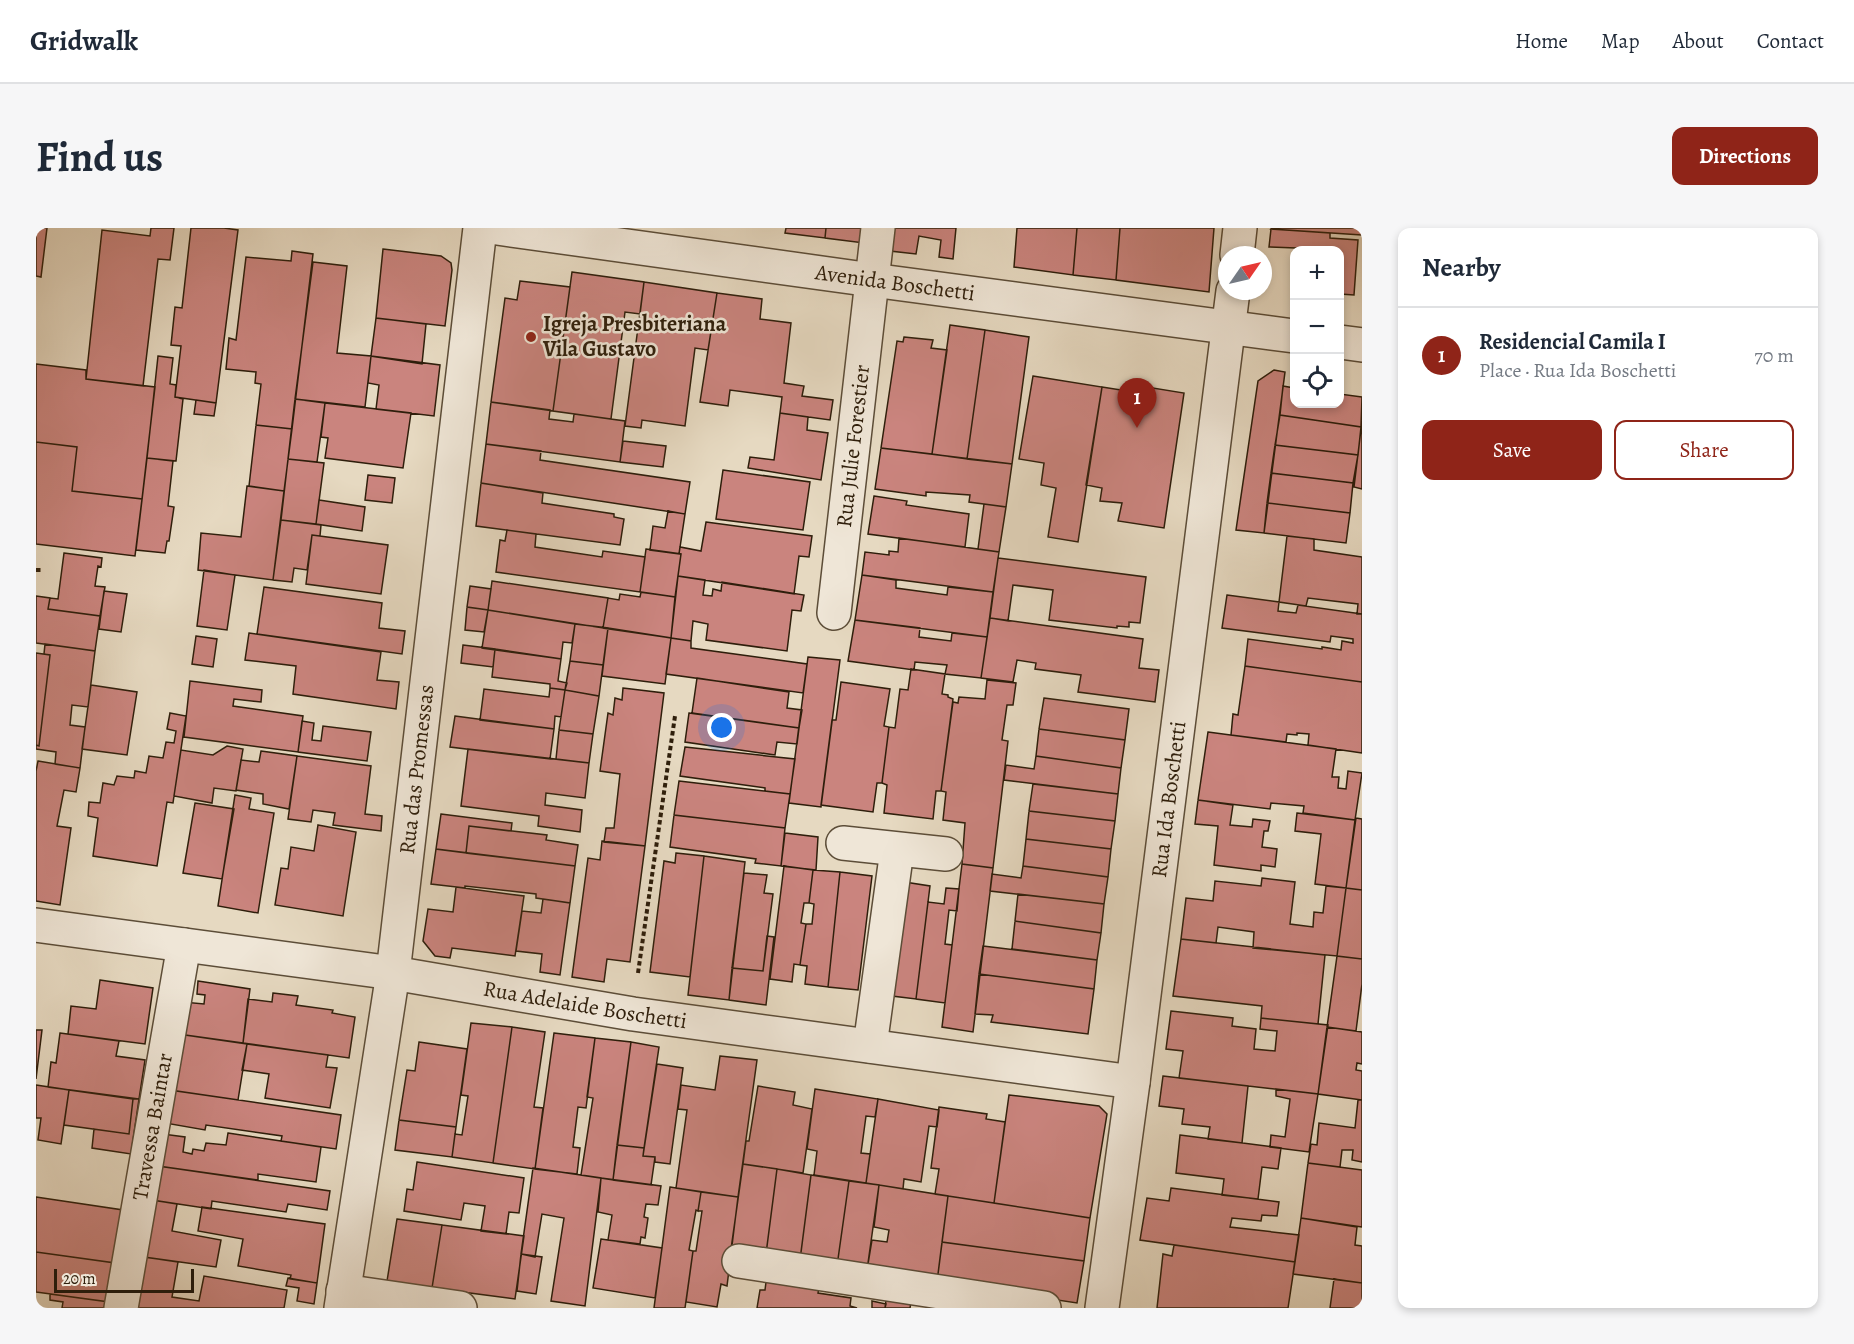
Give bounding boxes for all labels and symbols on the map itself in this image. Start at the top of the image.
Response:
north arrow [1218,246,1272,300]
street label: Avenida Boschetti [812,257,977,309]
place label: Igreja Presbiteriana Vila Gustavo [542,309,727,364]
marker: Igreja Presbiteriana Vila Gustavo [524,330,538,344]
street label: Rua Julie Forestier [829,363,877,529]
pin: 1 [1118,378,1156,428]
street label: Rua das Promessas [392,683,442,856]
your location [707,713,736,742]
street label: Rua Ida Boschetti [1144,719,1194,879]
street label: Rua Adelaide Boschetti [481,974,689,1036]
street label: Travessa Baintar [125,1051,180,1203]
scale bar [54,1266,194,1294]

